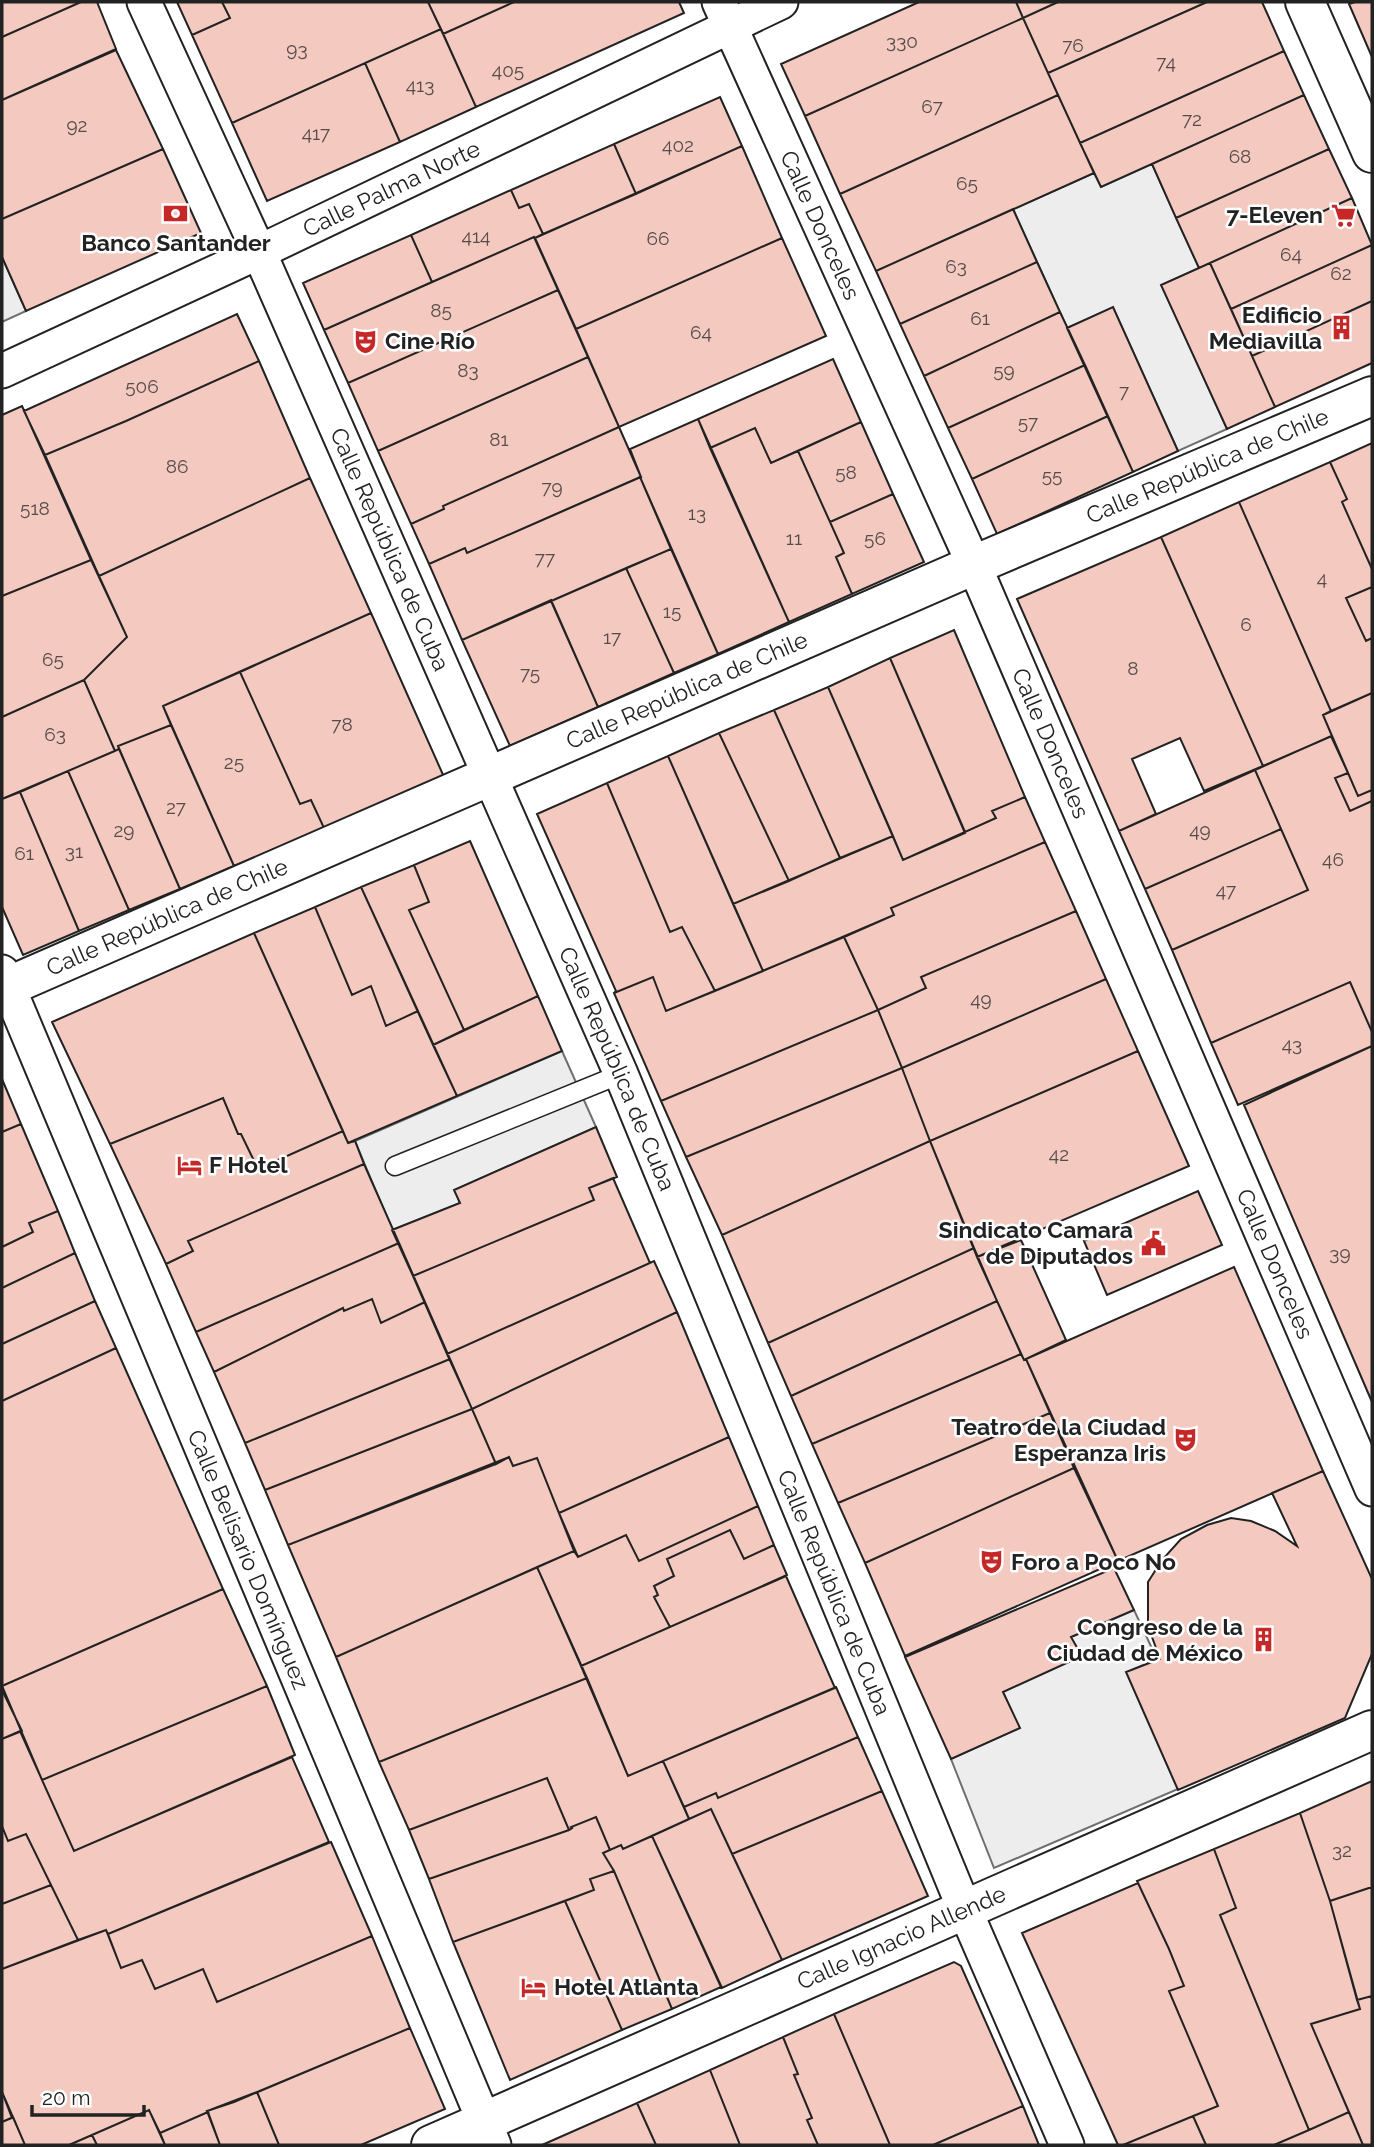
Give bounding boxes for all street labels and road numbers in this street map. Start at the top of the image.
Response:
street label: Calle Palma Norte [298,134,484,242]
street label: Calle Donceles [775,146,866,304]
street label: Calle República de Chile [1082,402,1332,529]
street label: Calle República de Cuba [325,423,456,675]
street label: Calle República de Chile [562,625,811,754]
street label: Calle Donceles [1007,664,1095,822]
street label: Calle República de Chile [42,852,292,981]
street label: Calle República de Cuba [554,942,681,1195]
street label: Calle Donceles [1231,1185,1320,1343]
street label: Calle Belisario Domínguez [182,1425,315,1693]
street label: Calle República de Cuba [772,1466,897,1719]
street label: Calle Ignacio Allende [793,1879,1010,1995]

